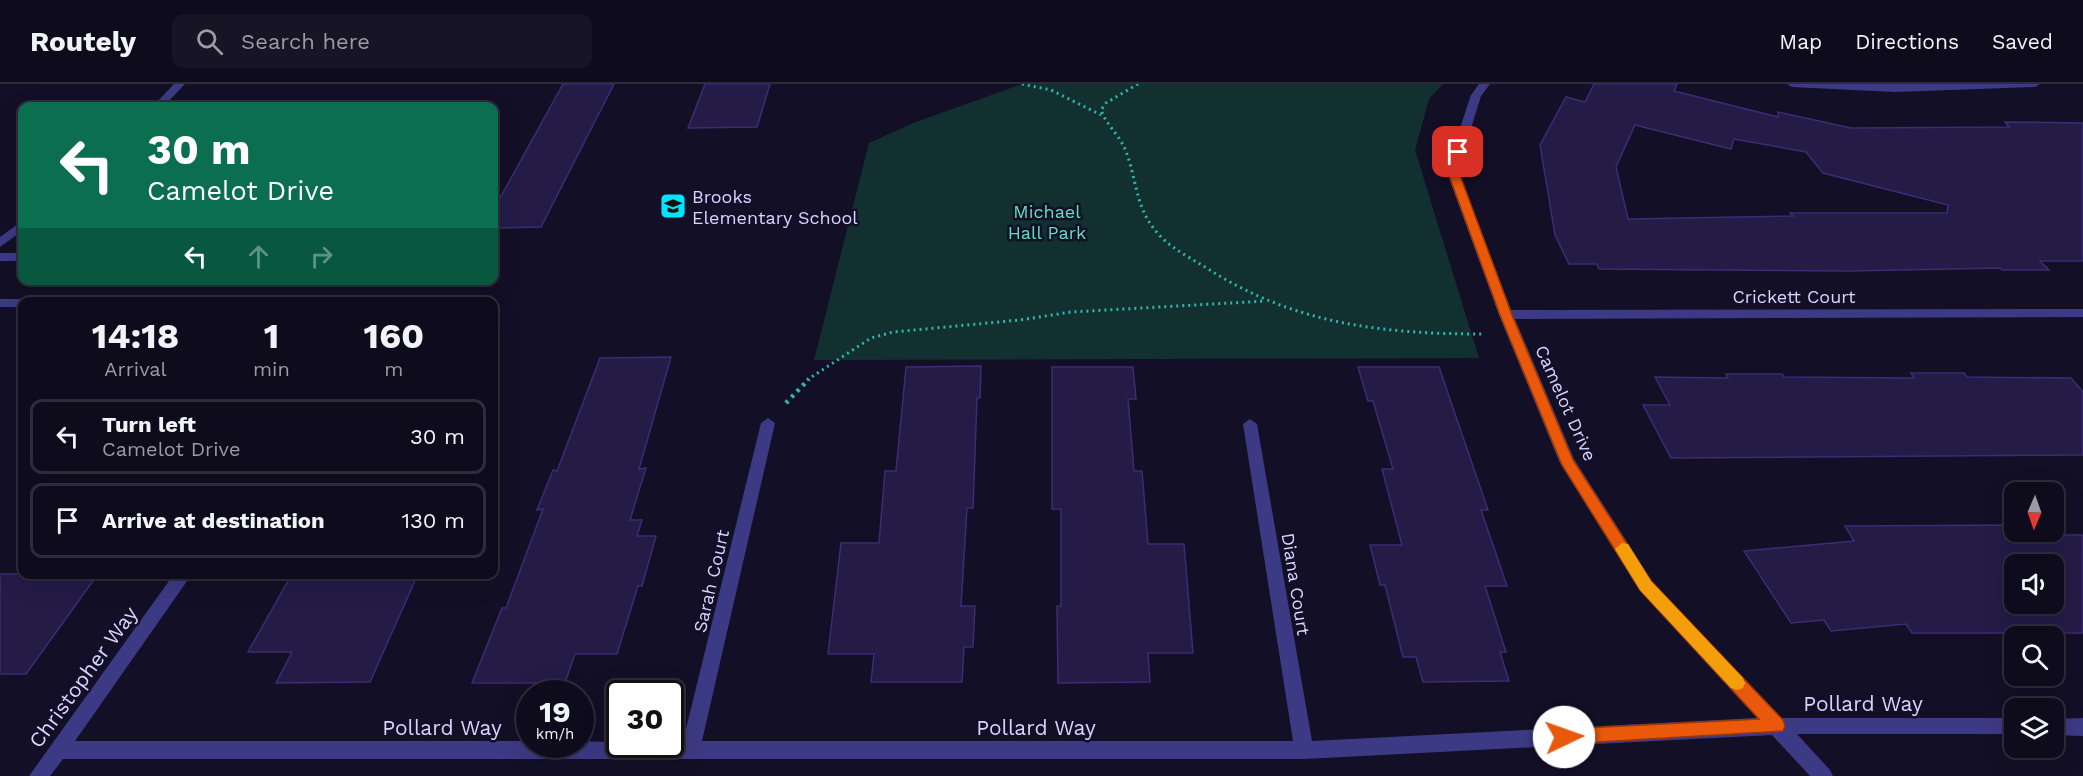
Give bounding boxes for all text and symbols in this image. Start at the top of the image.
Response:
search box [172,14,592,68]
text: Routely [30,25,136,58]
icon: search [193,25,226,58]
text: Search here [241,29,370,54]
text: Map [1779,29,1822,54]
text: Directions [1855,29,1959,54]
text: Saved [1992,29,2053,54]
text: 30 m [147,125,251,174]
icon: left [48,126,126,204]
pin [1432,126,1483,177]
icon: arrive [1441,135,1474,168]
text: Camelot Drive [147,175,334,207]
place label: Brooks Elementary School [692,186,858,228]
school or university icon: Brooks Elementary School [658,191,688,221]
park label: Michael Hall Park [1008,201,1086,243]
icon: left [179,240,212,273]
icon: ahead [242,240,275,273]
icon: right [305,240,338,273]
street label: Crickett Court [1732,286,1856,307]
text: 14:18 [92,315,179,357]
text: 1 [264,315,279,357]
text: 160 [363,315,424,357]
street label: Camelot Drive [1531,342,1601,464]
text: Arrival [104,357,167,381]
text: min [253,357,290,381]
text: m [384,357,403,381]
text: Turn left [102,412,196,437]
icon: left [51,420,84,453]
text: 30 m [410,424,465,449]
text: Camelot Drive [102,437,241,461]
north arrow [2004,482,2064,542]
map controls [2004,482,2064,758]
icon: arrive [51,504,84,537]
text: Arrive at destination [102,508,325,533]
text: 130 m [401,508,465,533]
street label: Sarah Court [689,527,733,634]
street label: Diana Court [1278,531,1315,637]
button: sound [2004,554,2064,614]
street label: Christopher Way [23,601,143,753]
button: search [2004,626,2064,686]
speed limit sign: 30 [606,680,684,758]
street label: Pollard Way [1803,691,1923,716]
text: 19 [539,694,571,729]
button: layers [2004,698,2064,758]
position arrow [1532,705,1596,769]
street label: Pollard Way [382,715,502,740]
street label: Pollard Way [976,715,1096,740]
text: km/h [536,725,574,743]

